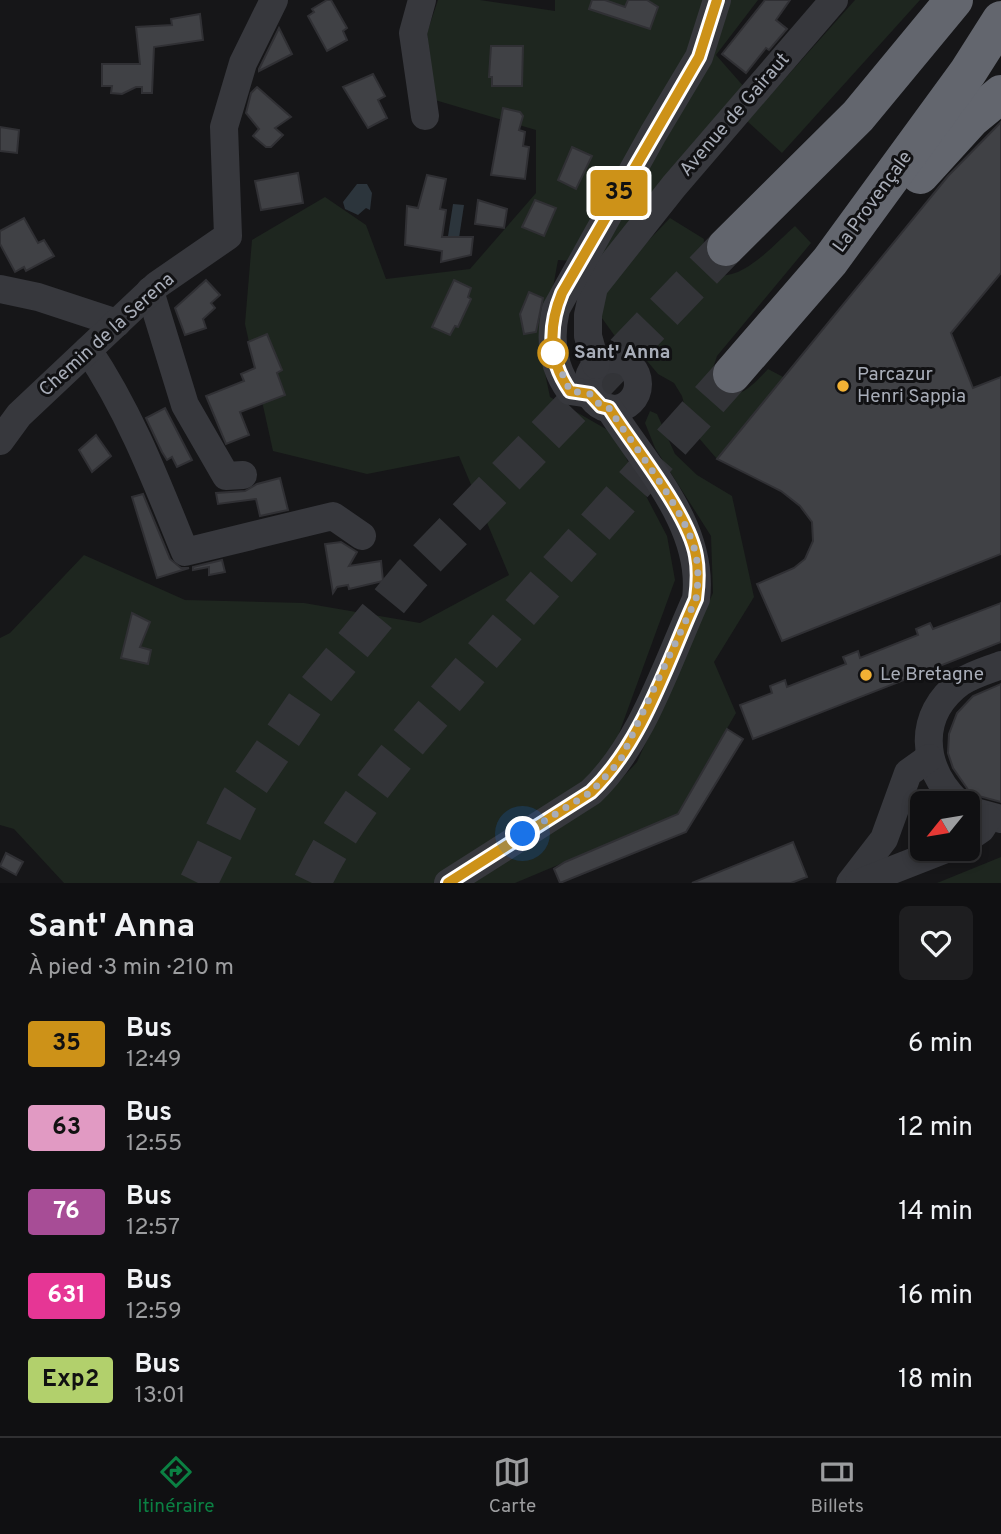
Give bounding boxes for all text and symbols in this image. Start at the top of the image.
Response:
street label: Avenue de Gairaut [675,48,795,182]
street label: La Provençale [828,146,918,258]
line badge: 35 [588,170,650,216]
text: 35 [604,178,634,208]
street label: Chemin de la Serena [34,268,180,402]
marker: Sant' Anna [538,338,568,368]
place label: Sant' Anna [574,341,670,365]
place label: Parcazur Henri Sappia [857,363,966,409]
marker: Parcazur Henri Sappia [835,378,851,394]
place label: Le Bretagne [880,663,984,687]
marker: Le Bretagne [858,667,874,683]
north arrow [910,791,980,861]
map controls [910,791,980,861]
your location [505,816,540,851]
button: heart [899,906,973,980]
text: Sant' Anna [28,907,195,949]
text: À pied · 3 min · 210 m [28,954,234,983]
text: Bus [126,1013,172,1046]
text: 6 min [908,1028,973,1061]
text: 35 [52,1029,81,1059]
text: 12:49 [126,1046,182,1075]
text: Bus [126,1097,172,1130]
text: 12 min [898,1112,973,1145]
text: 63 [52,1113,81,1143]
text: 12:55 [126,1130,182,1159]
text: Bus [126,1181,172,1214]
text: 14 min [898,1196,973,1229]
text: 76 [53,1197,80,1227]
text: 12:57 [126,1214,180,1243]
text: Bus [126,1265,172,1298]
text: 16 min [898,1280,973,1313]
text: 631 [47,1281,86,1311]
text: 12:59 [126,1298,182,1327]
text: Bus [134,1349,181,1382]
text: 18 min [898,1364,973,1397]
text: Exp2 [42,1365,99,1395]
text: 13:01 [134,1382,185,1411]
tab: Itinéraire [137,1453,214,1519]
tab: Carte [489,1453,536,1519]
tab: Billets [811,1453,864,1519]

